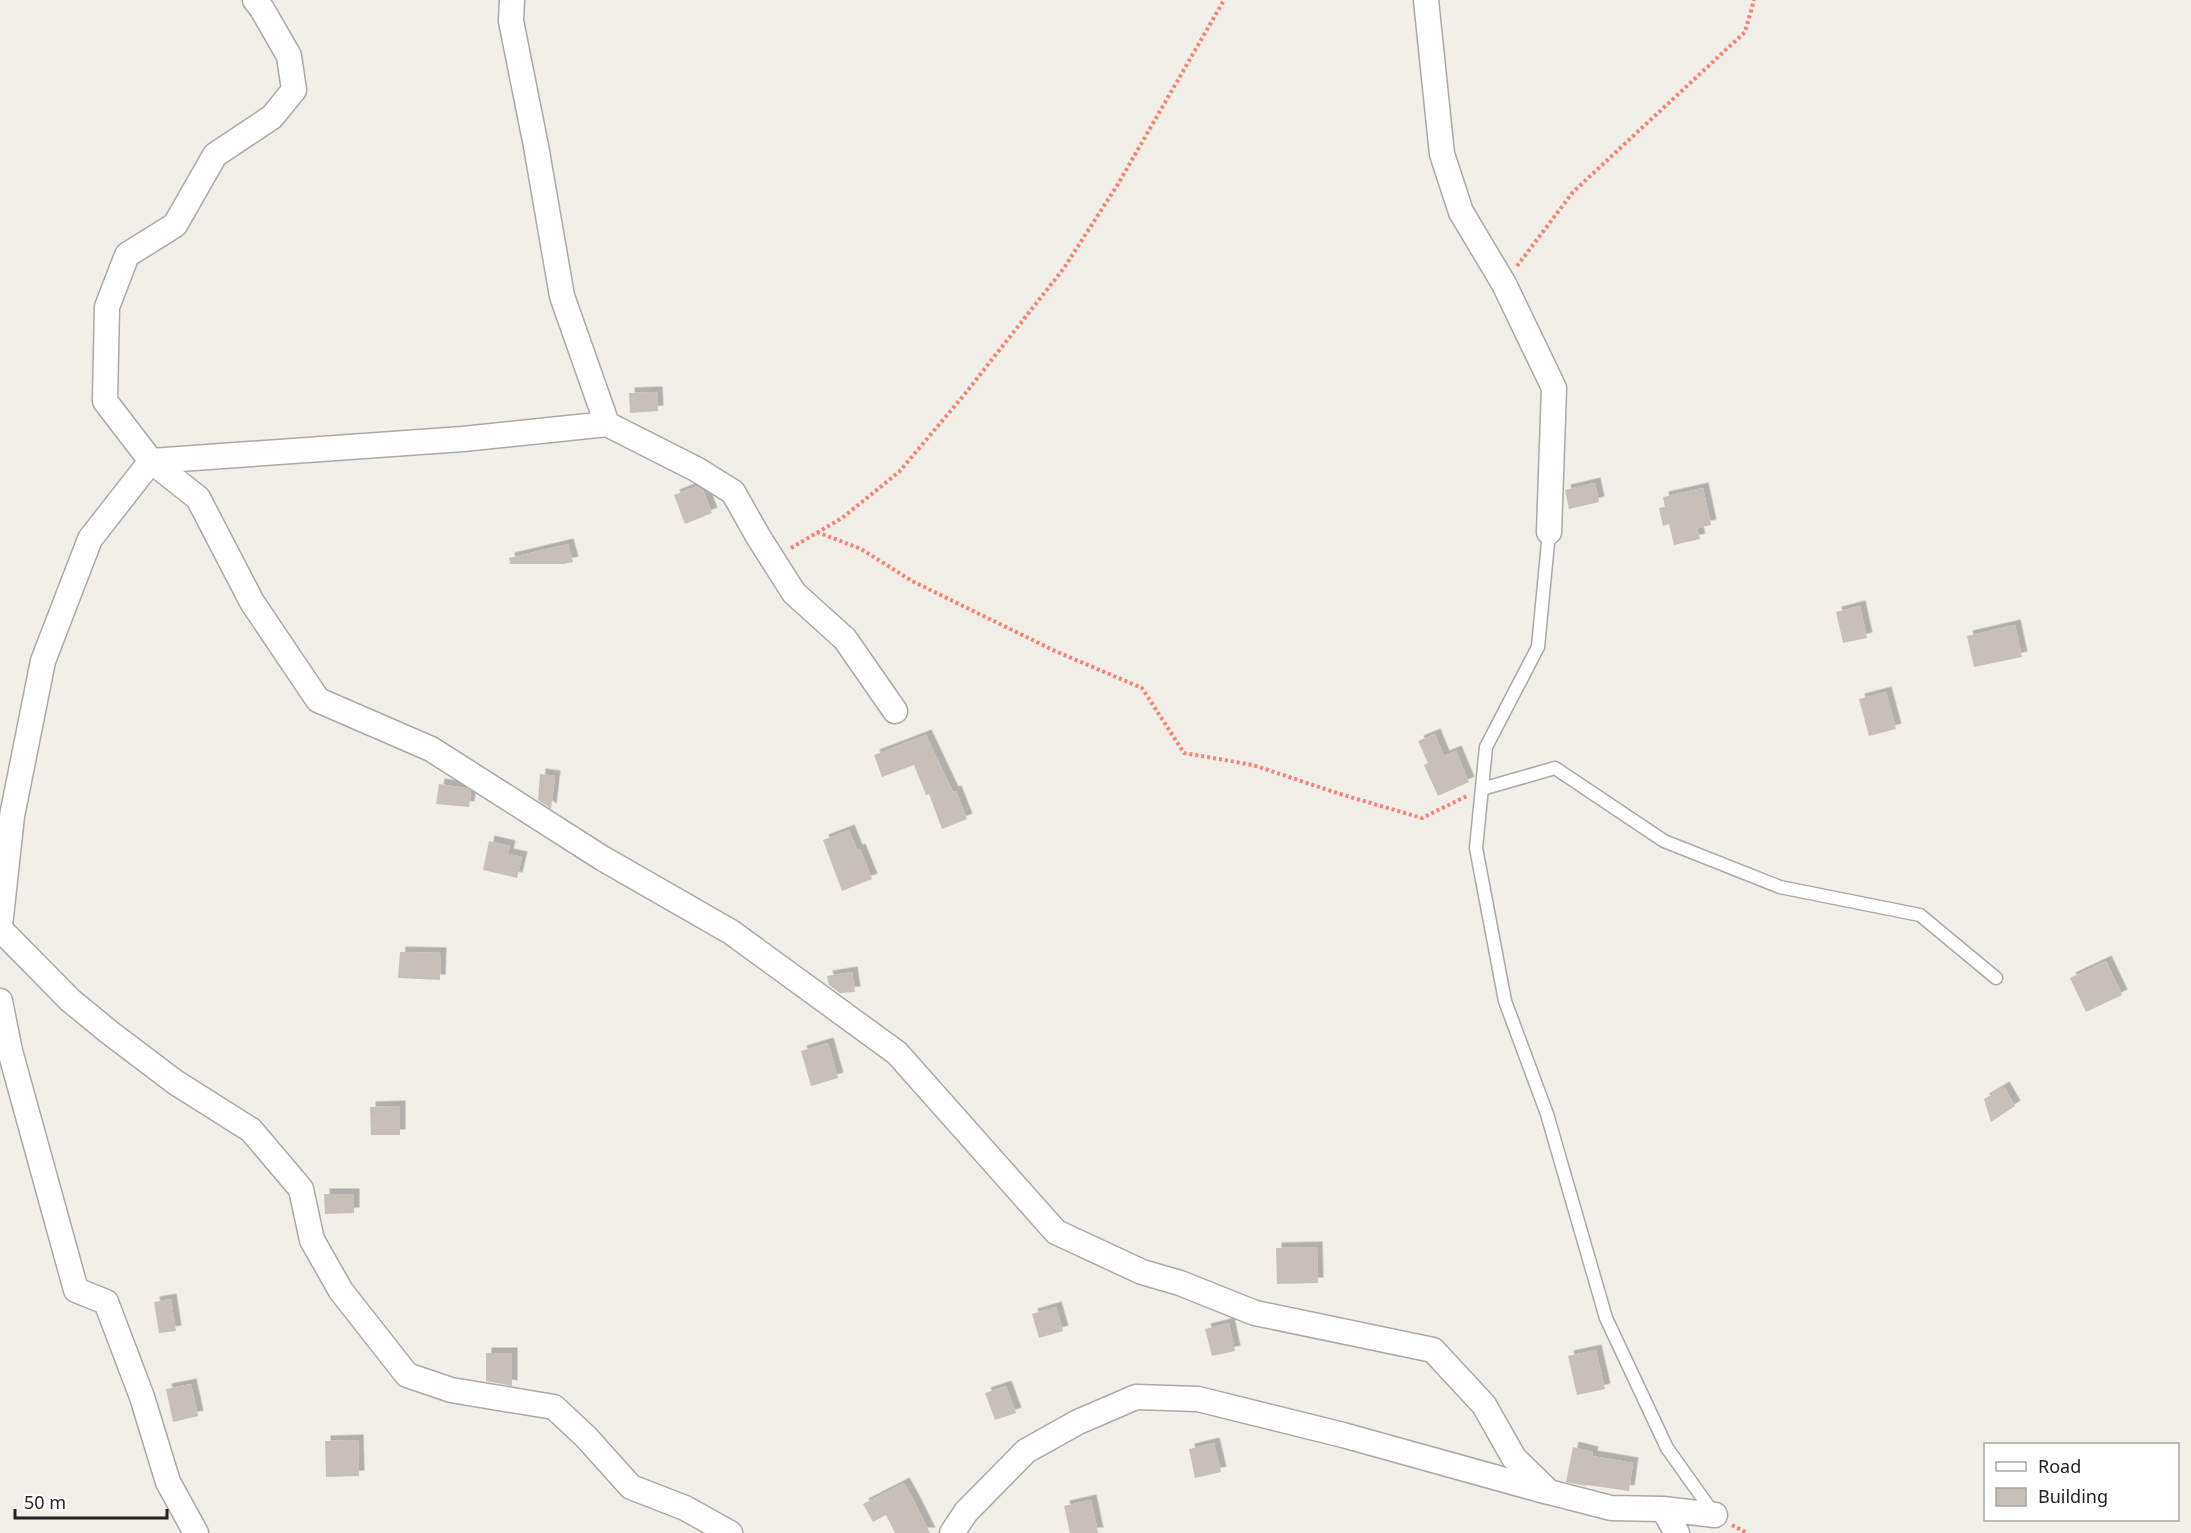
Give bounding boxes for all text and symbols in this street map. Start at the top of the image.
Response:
legend [1984,1443,2179,1521]
text: Road [2038,1454,2081,1478]
scale bar [15,1482,166,1520]
text: Building [2038,1484,2108,1508]
text: 50 m [24,1490,66,1514]

